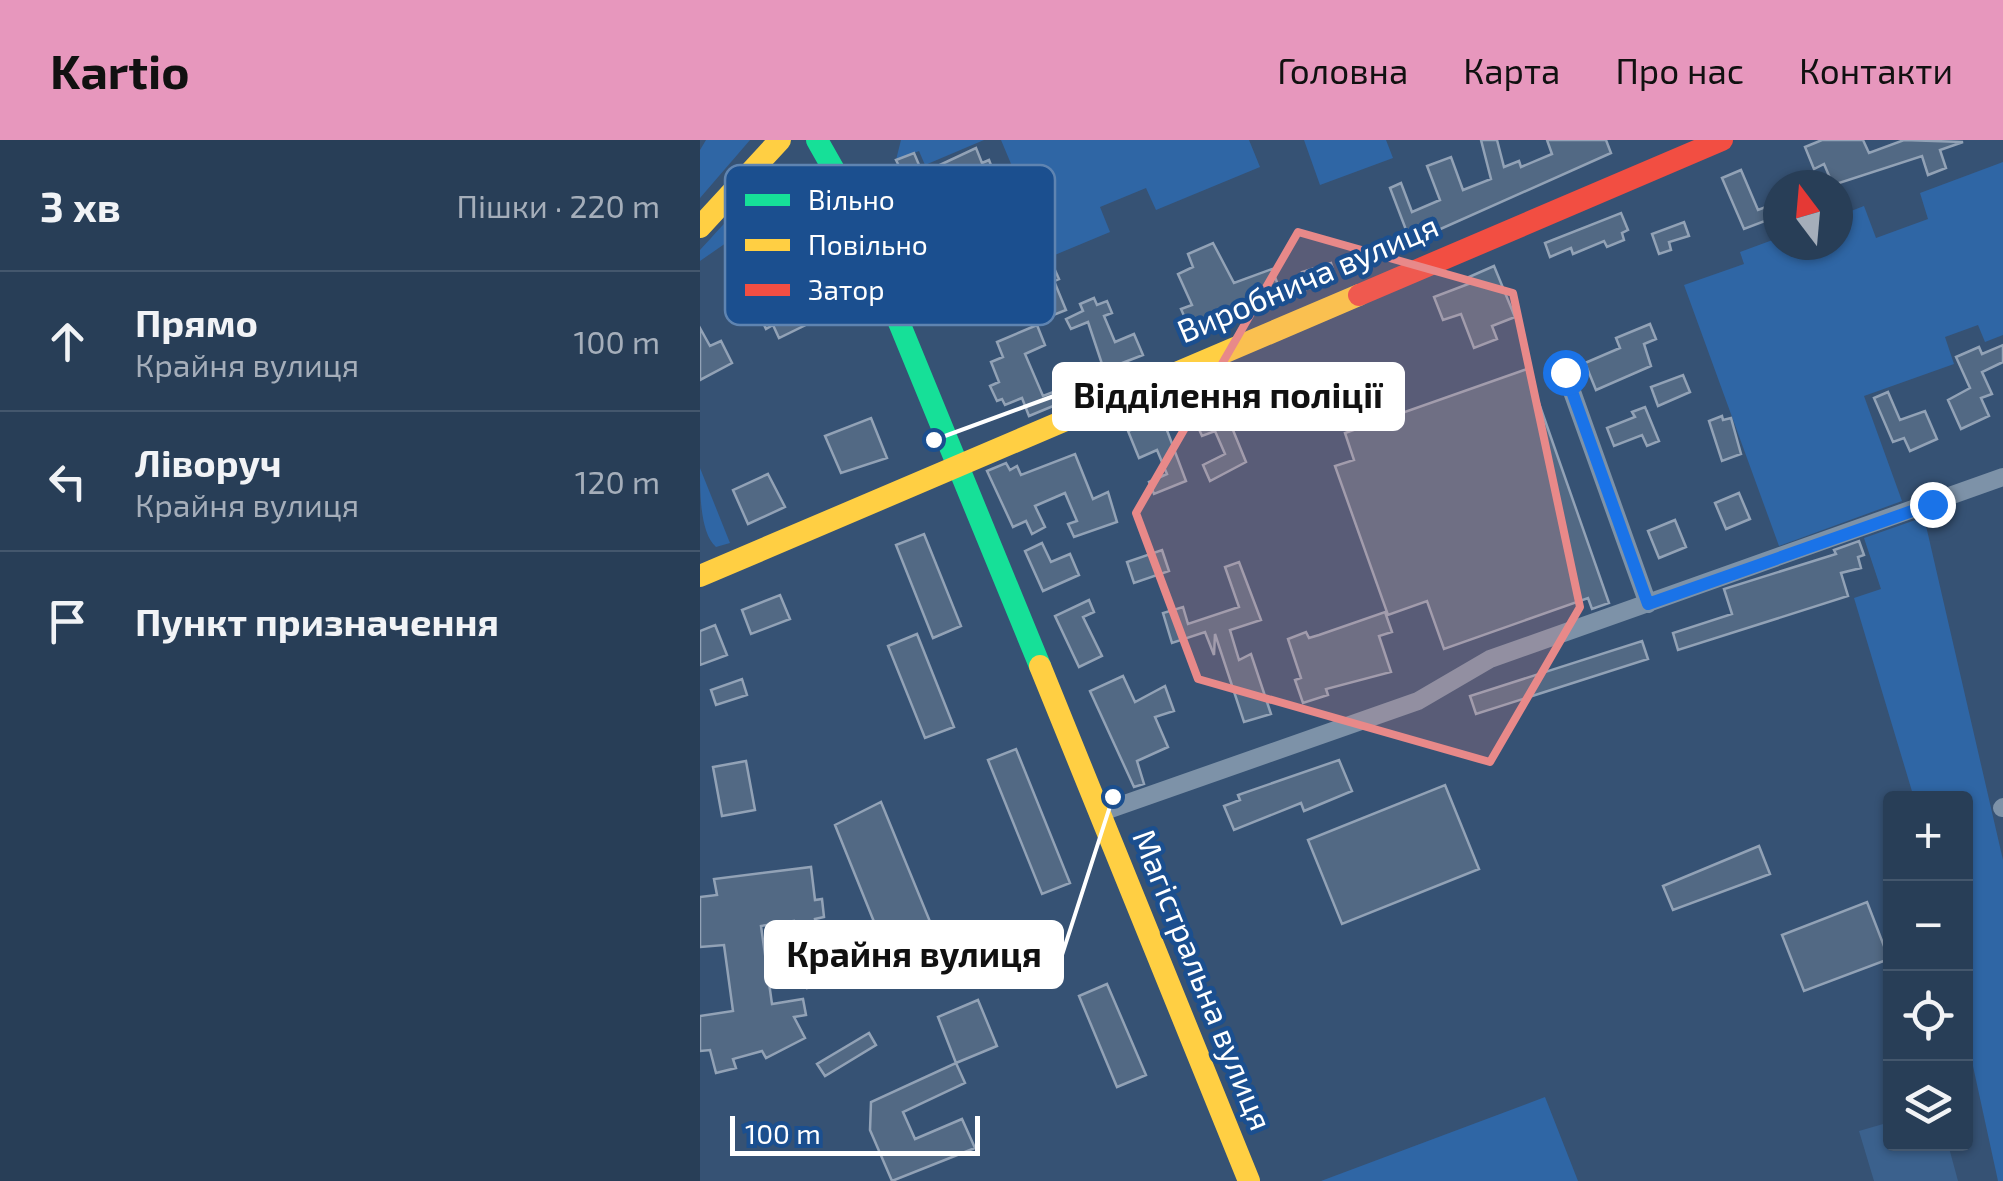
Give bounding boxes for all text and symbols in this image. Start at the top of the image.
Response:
text: Kartio [50,41,190,99]
text: Головна [1277,49,1408,91]
text: Карта [1463,49,1560,91]
text: Про нас [1615,49,1744,91]
text: Контакти [1799,49,1953,91]
legend [725,165,1055,325]
north arrow [1763,170,1853,260]
text: 3 хв [40,180,121,230]
text: Вільно [808,182,895,216]
text: Пішки · 220 m [457,186,660,224]
street label: Виробнича вулиця [1171,205,1444,350]
text: Повільно [808,227,928,261]
text: Затор [808,272,885,306]
text: Прямо [135,299,258,345]
icon: ahead [40,314,95,369]
text: 100 m [574,322,660,360]
text: Крайня вулиця [135,345,359,383]
route start [1543,350,1589,396]
callout: Відділення поліції [1054,364,1403,429]
text: Відділення поліції [1073,373,1384,415]
text: Ліворуч [135,439,282,485]
icon: left [40,454,95,509]
text: 120 m [575,462,660,500]
route end [1910,482,1956,528]
text: Крайня вулиця [135,485,359,523]
icon: arrive [40,594,95,649]
text: Пункт призначення [135,598,499,644]
map controls [1883,791,1973,1151]
button: + [1883,791,1973,881]
street label: Магістральна вулиця [1125,823,1282,1135]
button: − [1883,881,1973,971]
callout: Крайня вулиця [766,922,1062,987]
text: Крайня вулиця [786,932,1042,975]
button: locate [1883,971,1973,1061]
button: layers [1883,1061,1973,1151]
scale bar [730,1111,980,1156]
text: 100 m [745,1116,821,1150]

